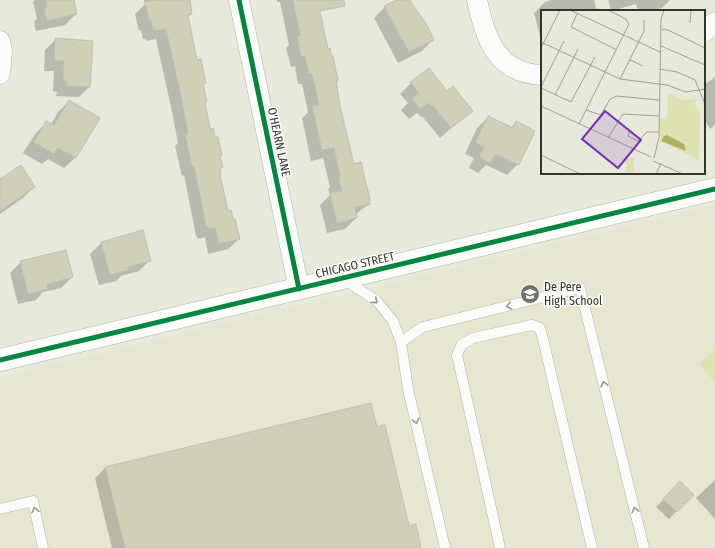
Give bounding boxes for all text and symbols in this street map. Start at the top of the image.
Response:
inset map [541,10,705,174]
street label: O'HEARN LANE [265,106,293,178]
street label: CHICAGO STREET [314,249,396,281]
place label: De Pere High School [544,280,602,308]
school or university icon: De Pere High School [519,283,541,305]
one-way arrow [370,296,378,303]
one-way arrow [506,301,512,309]
one-way arrow [600,381,608,387]
one-way arrow [411,418,419,424]
one-way arrow [31,507,39,513]
one-way arrow [631,507,639,513]

